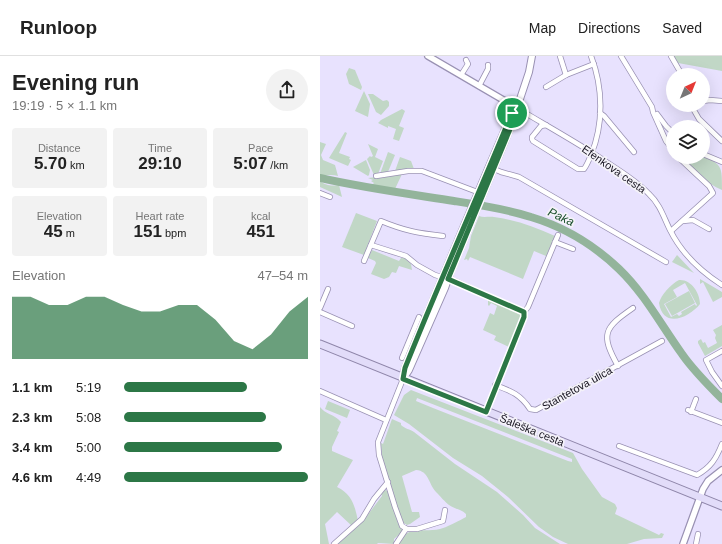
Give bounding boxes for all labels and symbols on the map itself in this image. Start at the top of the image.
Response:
north arrow [666,68,710,112]
pin [495,96,529,130]
street label: Efenkova cesta [580,143,649,196]
water label: Paka [546,205,577,229]
street label: Stantetova ulica [540,363,615,412]
street label: Šaleška cesta [498,412,567,449]

